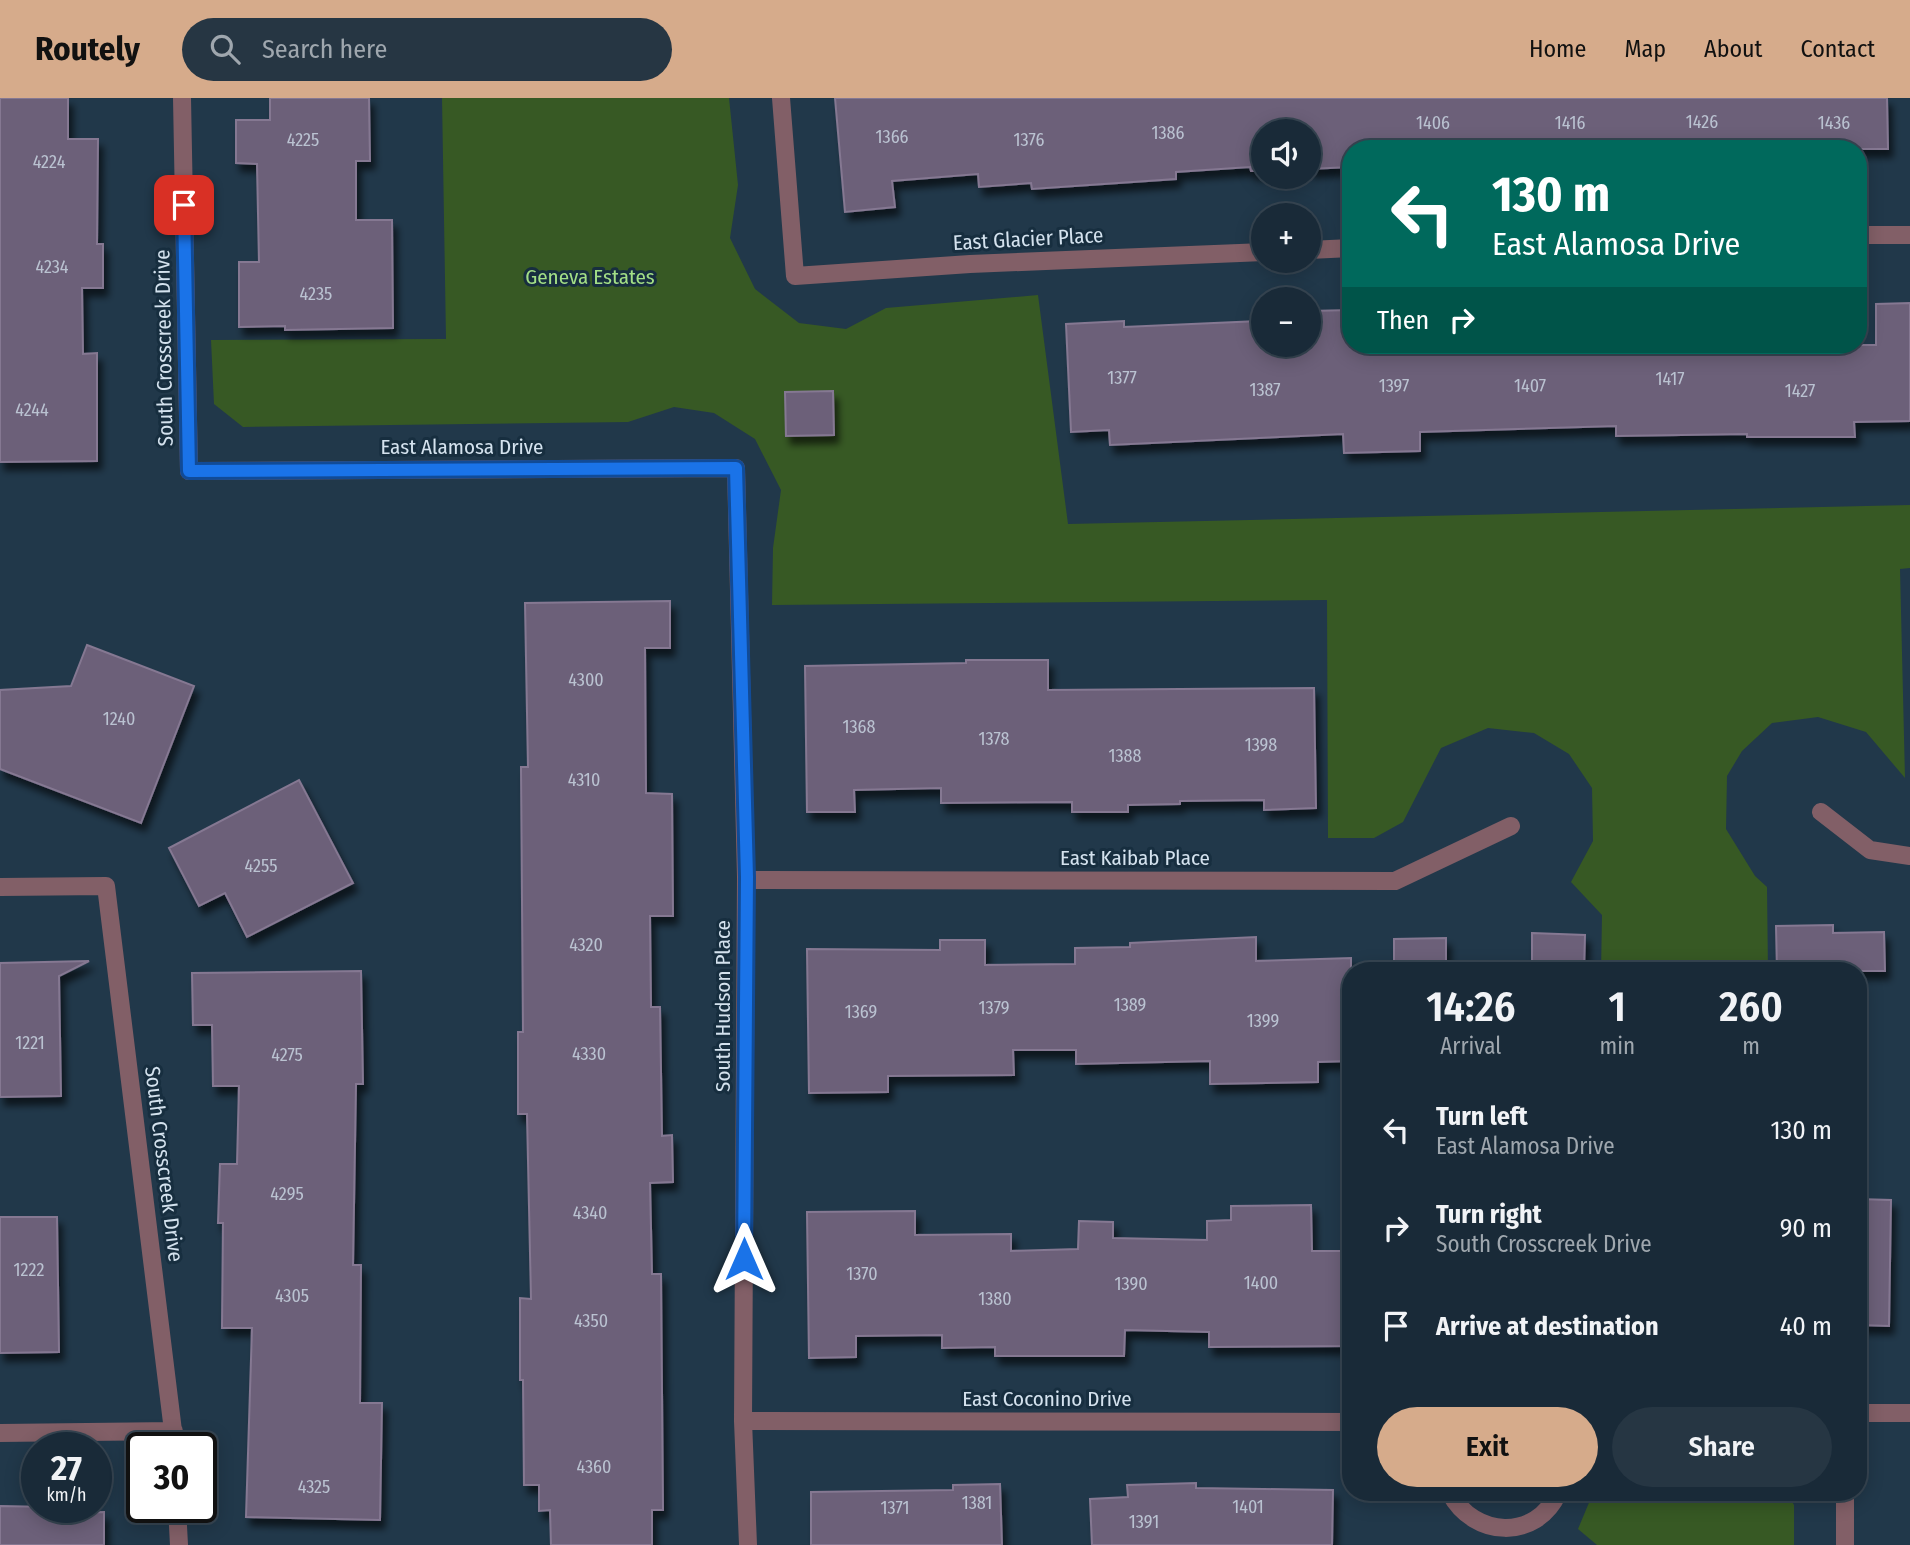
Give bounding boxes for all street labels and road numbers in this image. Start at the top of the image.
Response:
street label: East Glacier Place [952,222,1104,256]
street label: South Crosscreek Drive [149,249,179,447]
street label: East Alamosa Drive [381,434,543,460]
street label: East Kaibab Place [1060,845,1210,871]
street label: South Hudson Place [710,920,736,1092]
street label: South Crosscreek Drive [139,1065,189,1263]
street label: East Coconino Drive [962,1386,1132,1412]

